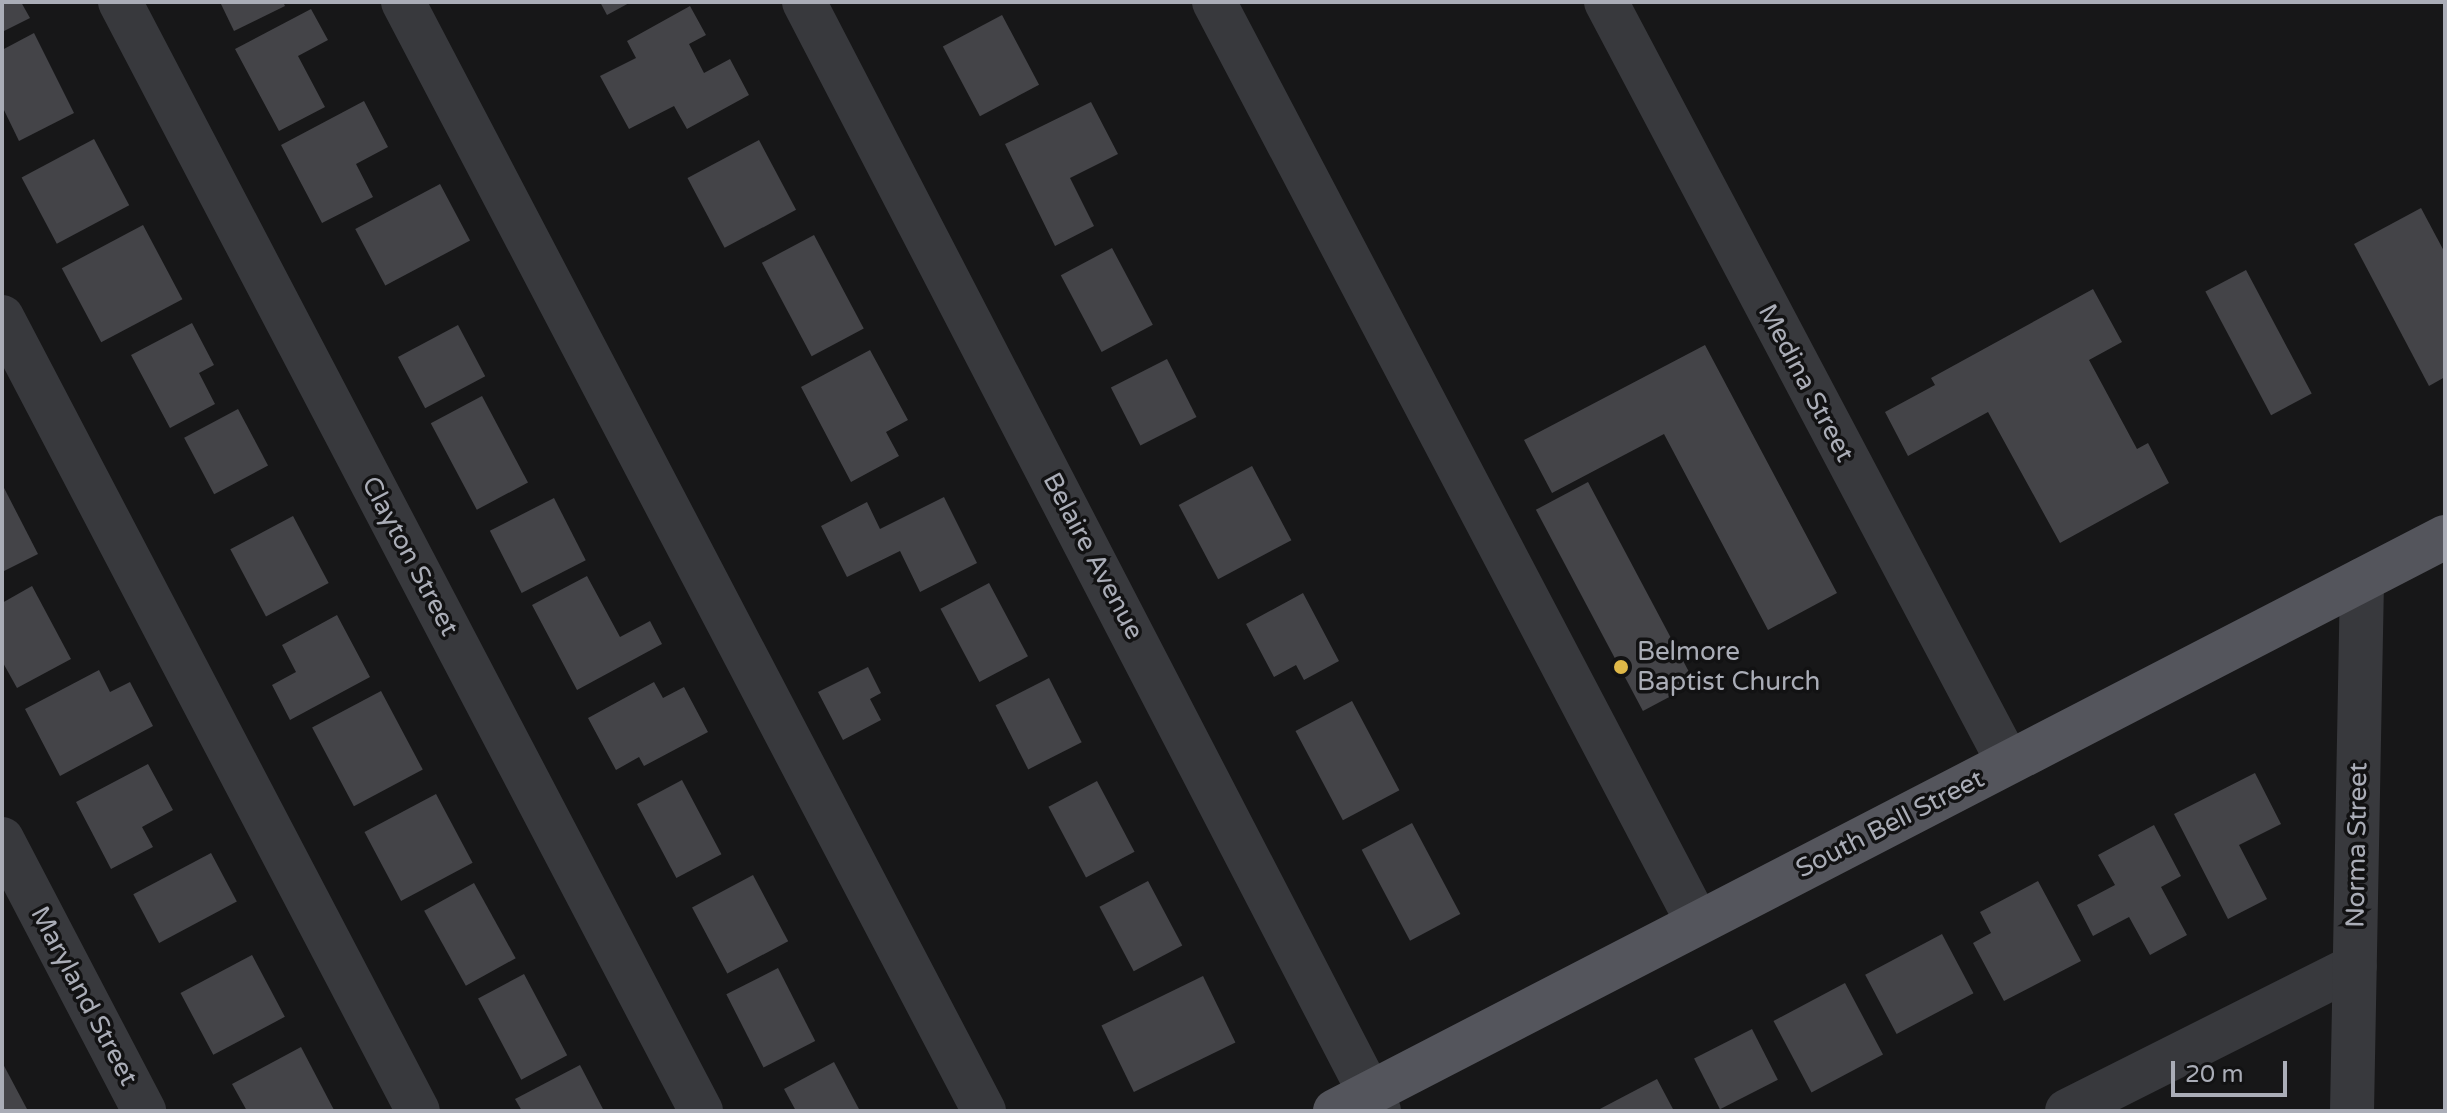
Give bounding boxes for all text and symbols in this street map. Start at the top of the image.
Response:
street label: Medina Street [1751,299,1861,467]
street label: Belaire Avenue [1036,467,1150,645]
street label: Clayton Street [355,471,465,641]
place label: Belmore Baptist Church [1637,636,1820,698]
marker: Belmore Baptist Church [1612,658,1630,676]
street label: Norma Street [2340,762,2374,928]
street label: South Bell Street [1791,763,1989,885]
street label: Maryland Street [24,901,144,1091]
scale bar [2175,1045,2291,1095]
text: 20 m [2185,1060,2243,1089]

